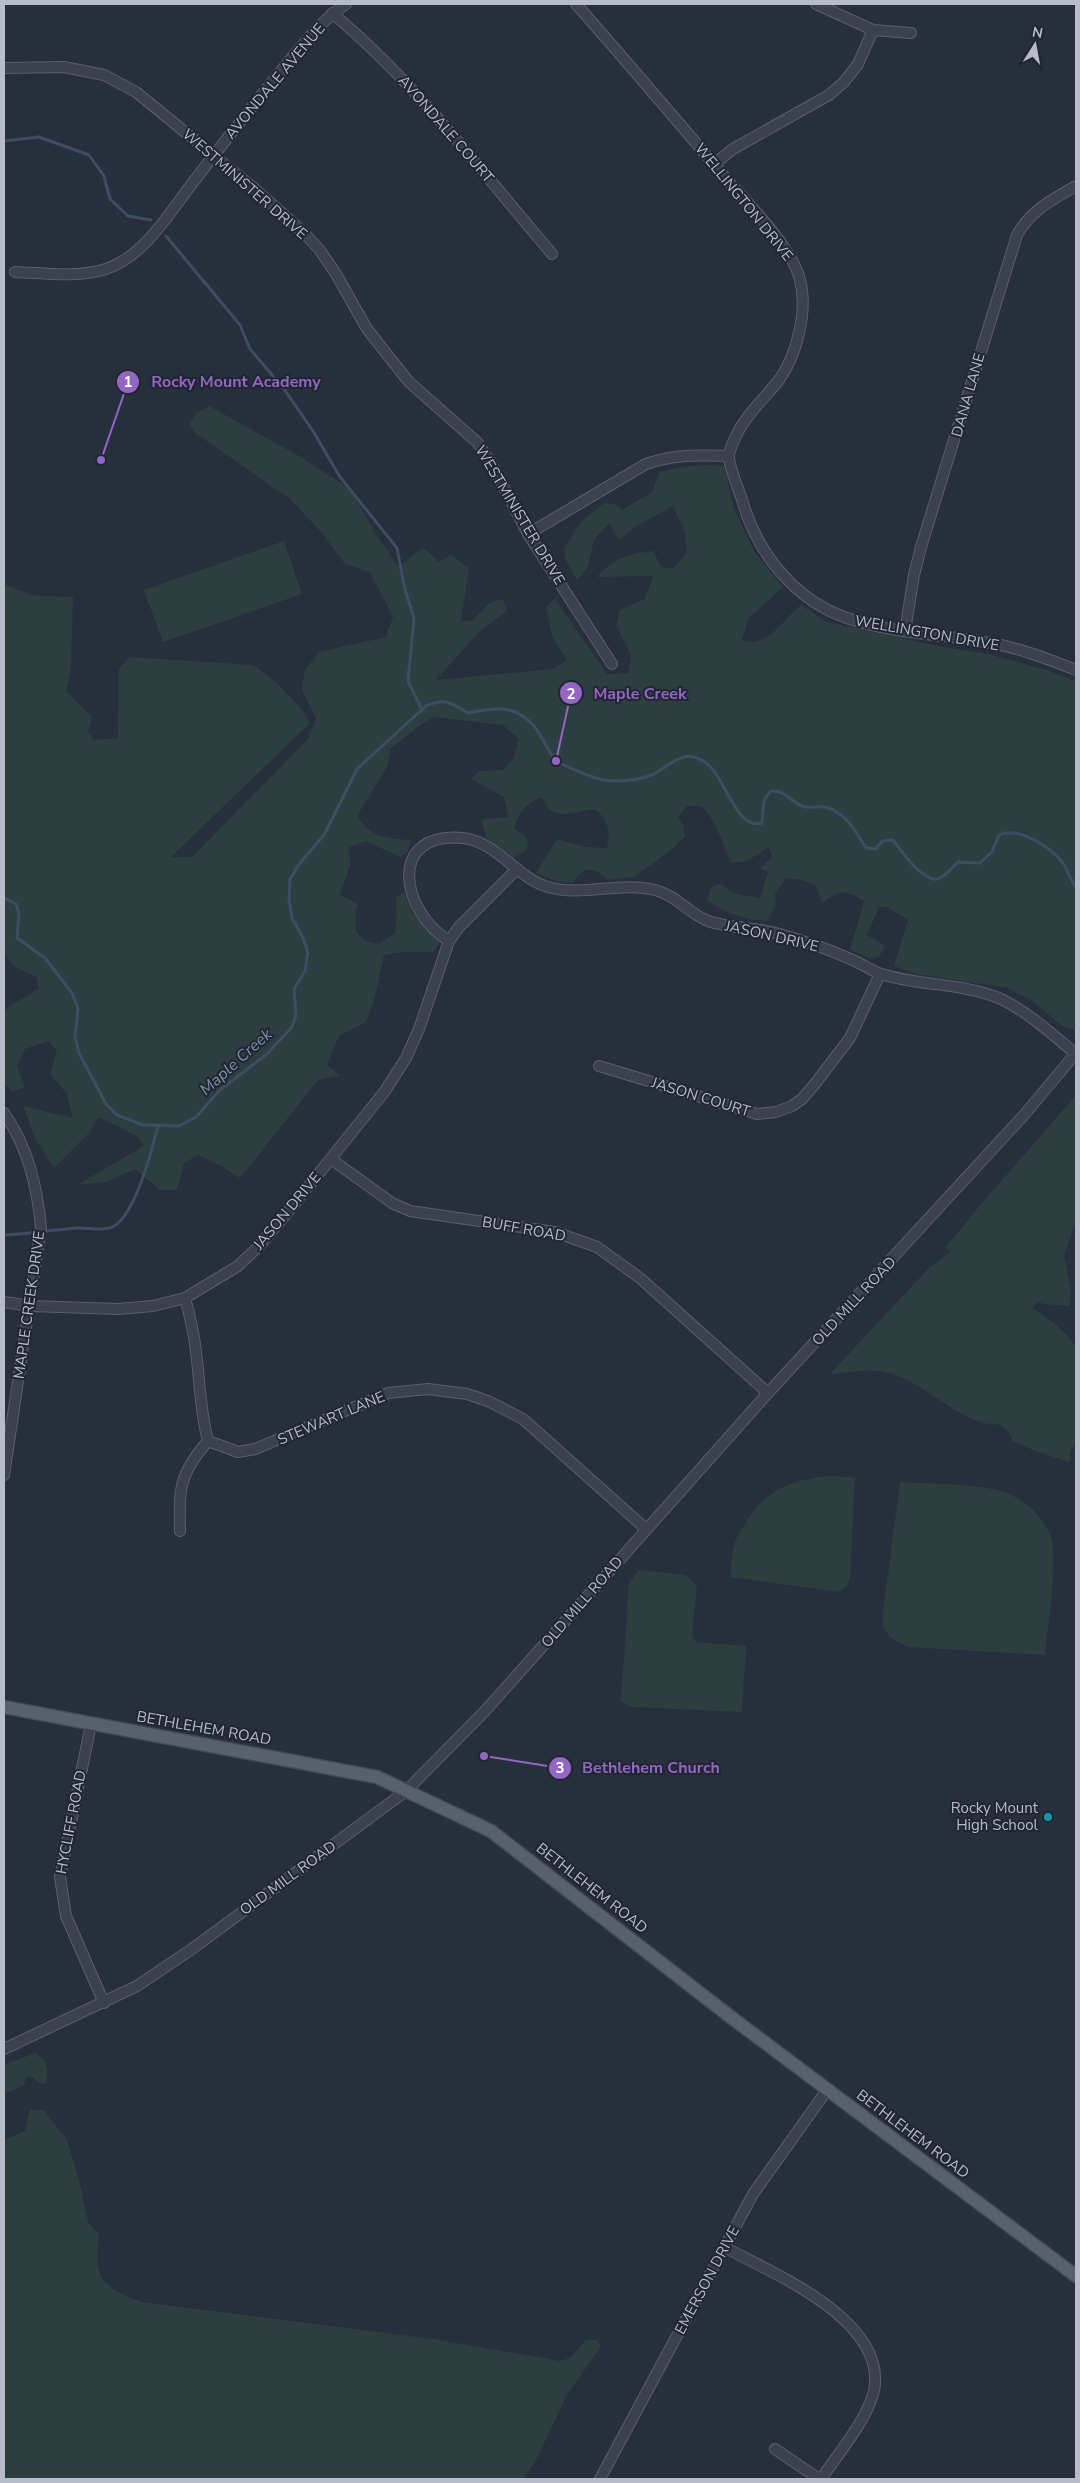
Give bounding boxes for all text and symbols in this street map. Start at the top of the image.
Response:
street label: AVONDALE AVENUE [221,19,329,143]
north arrow [1010,20,1060,70]
text: N [1030,22,1044,43]
street label: AVONDALE COURT [394,71,498,187]
street label: WESTMINISTER DRIVE [178,124,312,244]
street label: WELLINGTON DRIVE [690,139,798,265]
street label: DANA LANE [946,351,990,439]
callout: Rocky Mount Academy [116,366,330,397]
text: Rocky Mount Academy [151,371,321,393]
text: 1 [123,372,133,392]
street label: WESTMINISTER DRIVE [470,441,570,589]
street label: WELLINGTON DRIVE [853,610,1001,656]
callout: Maple Creek [558,678,696,709]
text: Maple Creek [593,683,687,705]
text: 2 [566,684,576,704]
street label: JASON DRIVE [722,915,821,956]
water label: Maple Creek [195,1023,278,1100]
street label: JASON COURT [648,1072,753,1122]
street label: JASON DRIVE [248,1168,325,1255]
street label: BUFF ROAD [481,1212,567,1246]
street label: MAPLE CREEK DRIVE [9,1230,49,1380]
street label: OLD MILL ROAD [808,1252,900,1350]
street label: STEWART LANE [274,1386,388,1450]
street label: OLD MILL ROAD [537,1552,627,1652]
street label: BETHLEHEM ROAD [135,1706,273,1750]
callout: Bethlehem Church [548,1752,730,1783]
text: Bethlehem Church [582,1757,720,1779]
text: 3 [555,1758,565,1778]
street label: HYCLIFF ROAD [51,1768,91,1876]
place label: Rocky Mount High School [951,1798,1039,1835]
marker: Rocky Mount High School [1042,1811,1054,1823]
street label: OLD MILL ROAD [236,1836,340,1920]
street label: BETHLEHEM ROAD [532,1838,652,1938]
street label: BETHLEHEM ROAD [853,2085,973,2183]
street label: EMERSON DRIVE [670,2222,744,2338]

